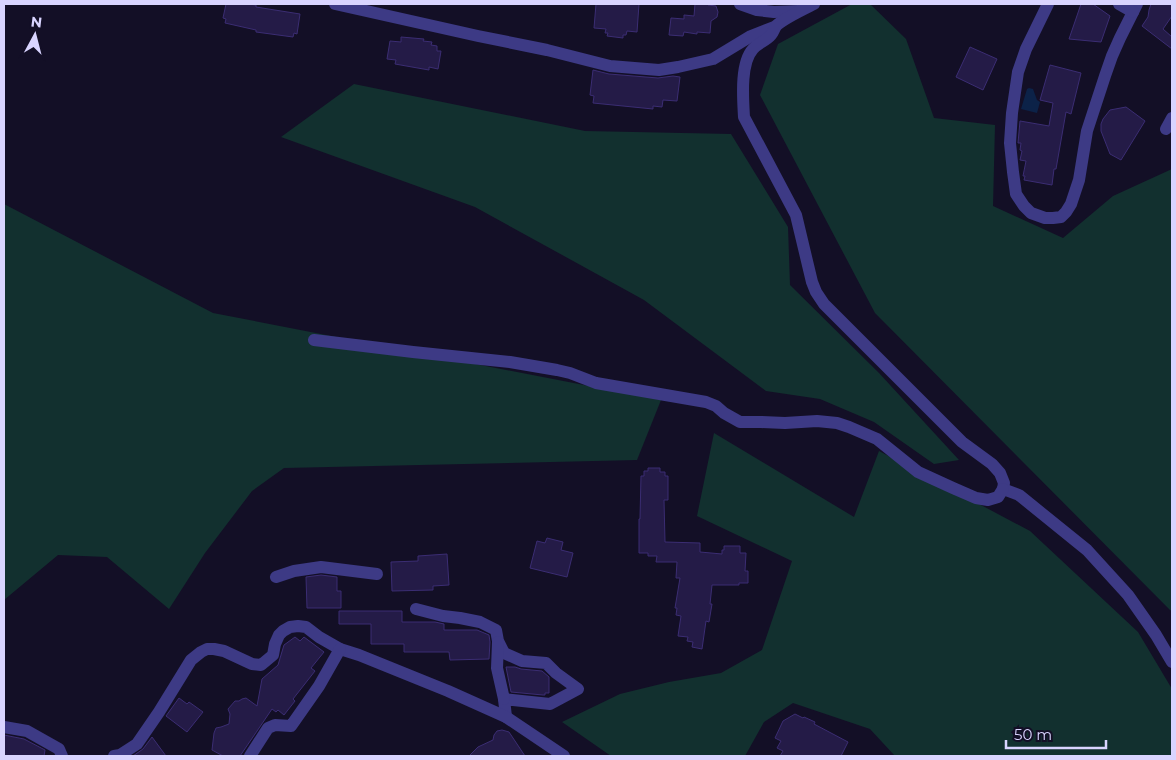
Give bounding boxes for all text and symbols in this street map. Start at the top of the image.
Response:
north arrow [10,10,60,60]
text: N [30,12,43,32]
scale bar [1006,718,1106,750]
text: 50 m [1014,725,1052,744]

